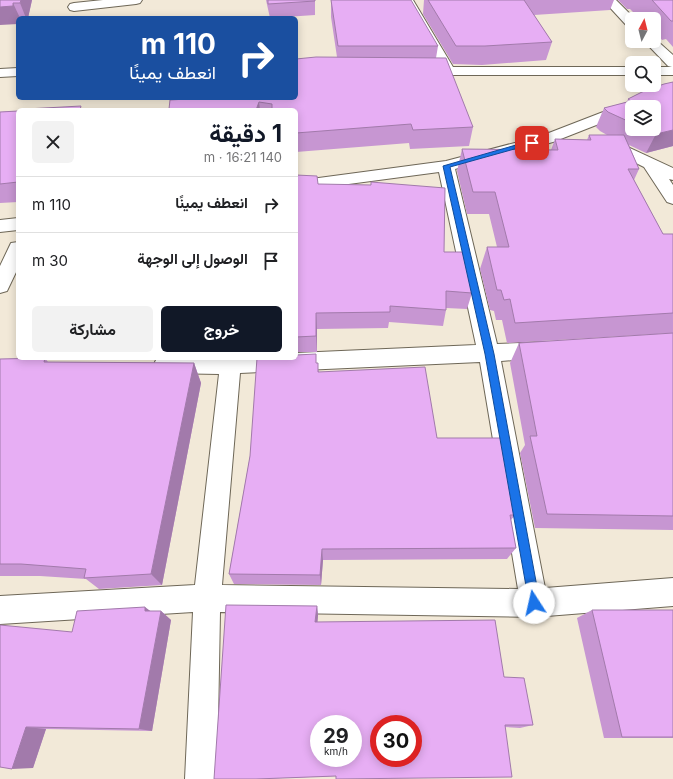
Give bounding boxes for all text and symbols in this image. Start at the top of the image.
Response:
north arrow [625,12,661,48]
map controls [625,12,661,136]
text: 110 m [141,27,216,61]
icon: right [230,32,282,84]
button: search [625,56,661,92]
text: انعطف يمينًا [129,62,216,83]
button: layers [625,100,661,136]
text: 1 دقيقة [209,119,282,148]
button: close [32,121,74,163]
pin [515,126,549,160]
icon: arrive [521,132,543,154]
text: 140 m · 16:21 [204,149,282,165]
text: انعطف يمينًا [175,193,248,212]
icon: right [260,194,282,216]
text: 110 m [32,195,71,214]
text: الوصول إلى الوجهة [137,249,248,268]
icon: arrive [260,250,282,272]
text: 30 m [32,251,68,270]
button: مشاركة [32,306,153,352]
button: خروج [161,306,282,352]
position arrow [513,582,555,624]
speed limit sign: 30 [370,715,422,767]
text: 29 [323,724,349,748]
text: km/h [324,745,348,757]

